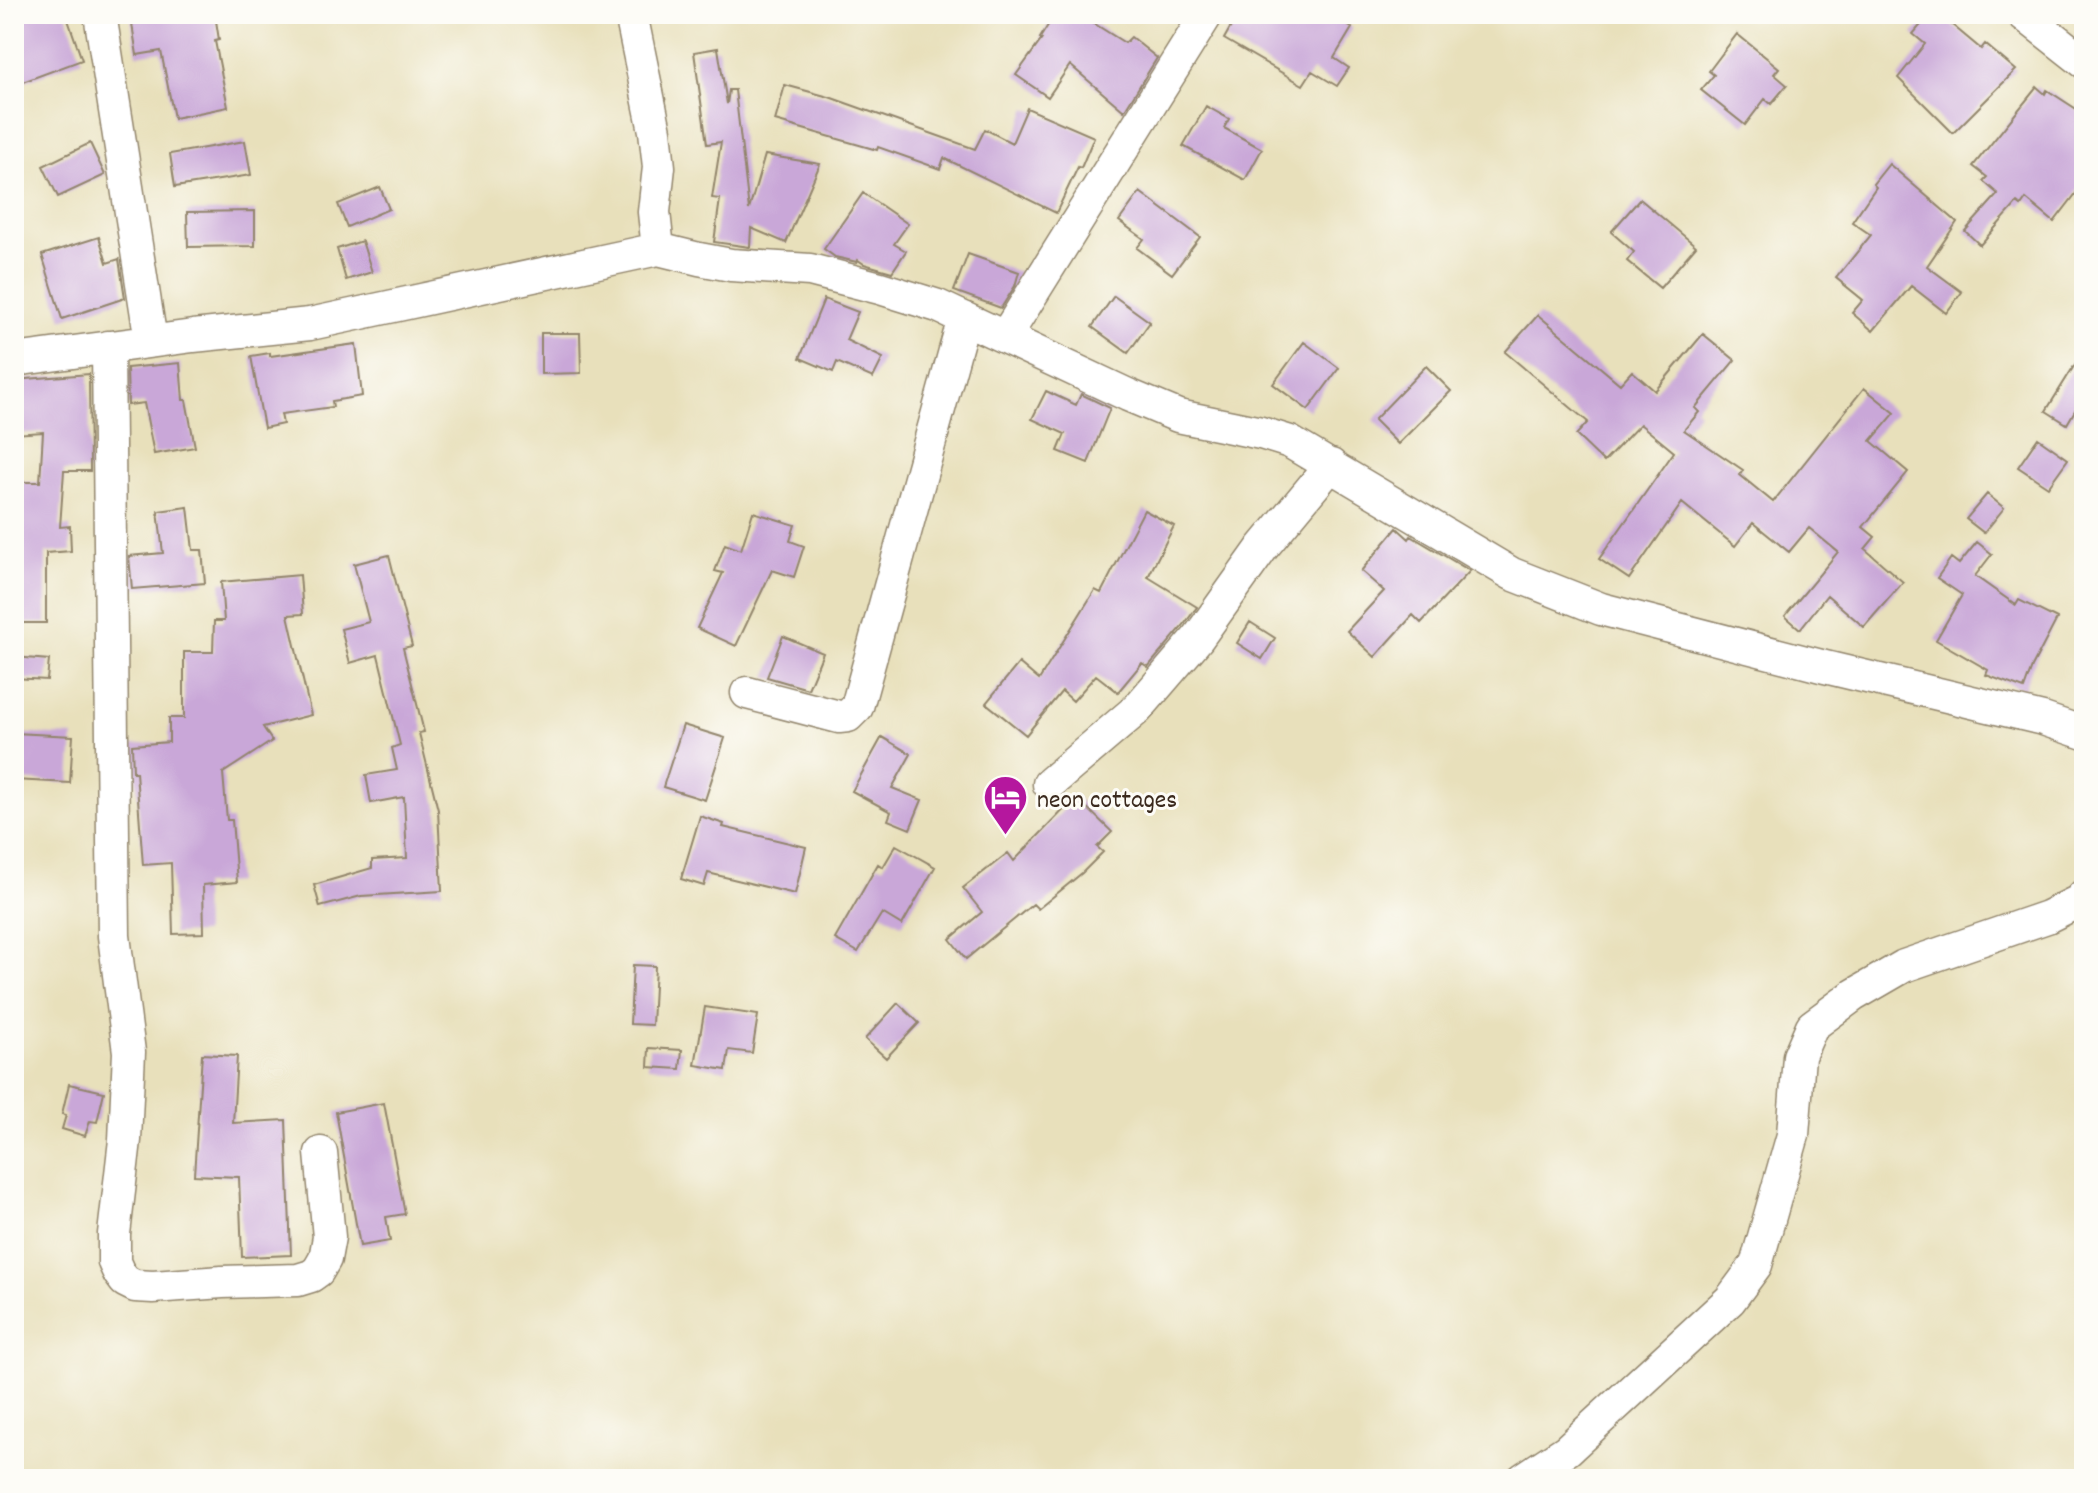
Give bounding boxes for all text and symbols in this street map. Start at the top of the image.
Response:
hotel icon: neon cottages [982,774,1030,837]
place label: neon cottages [1037,783,1177,820]

